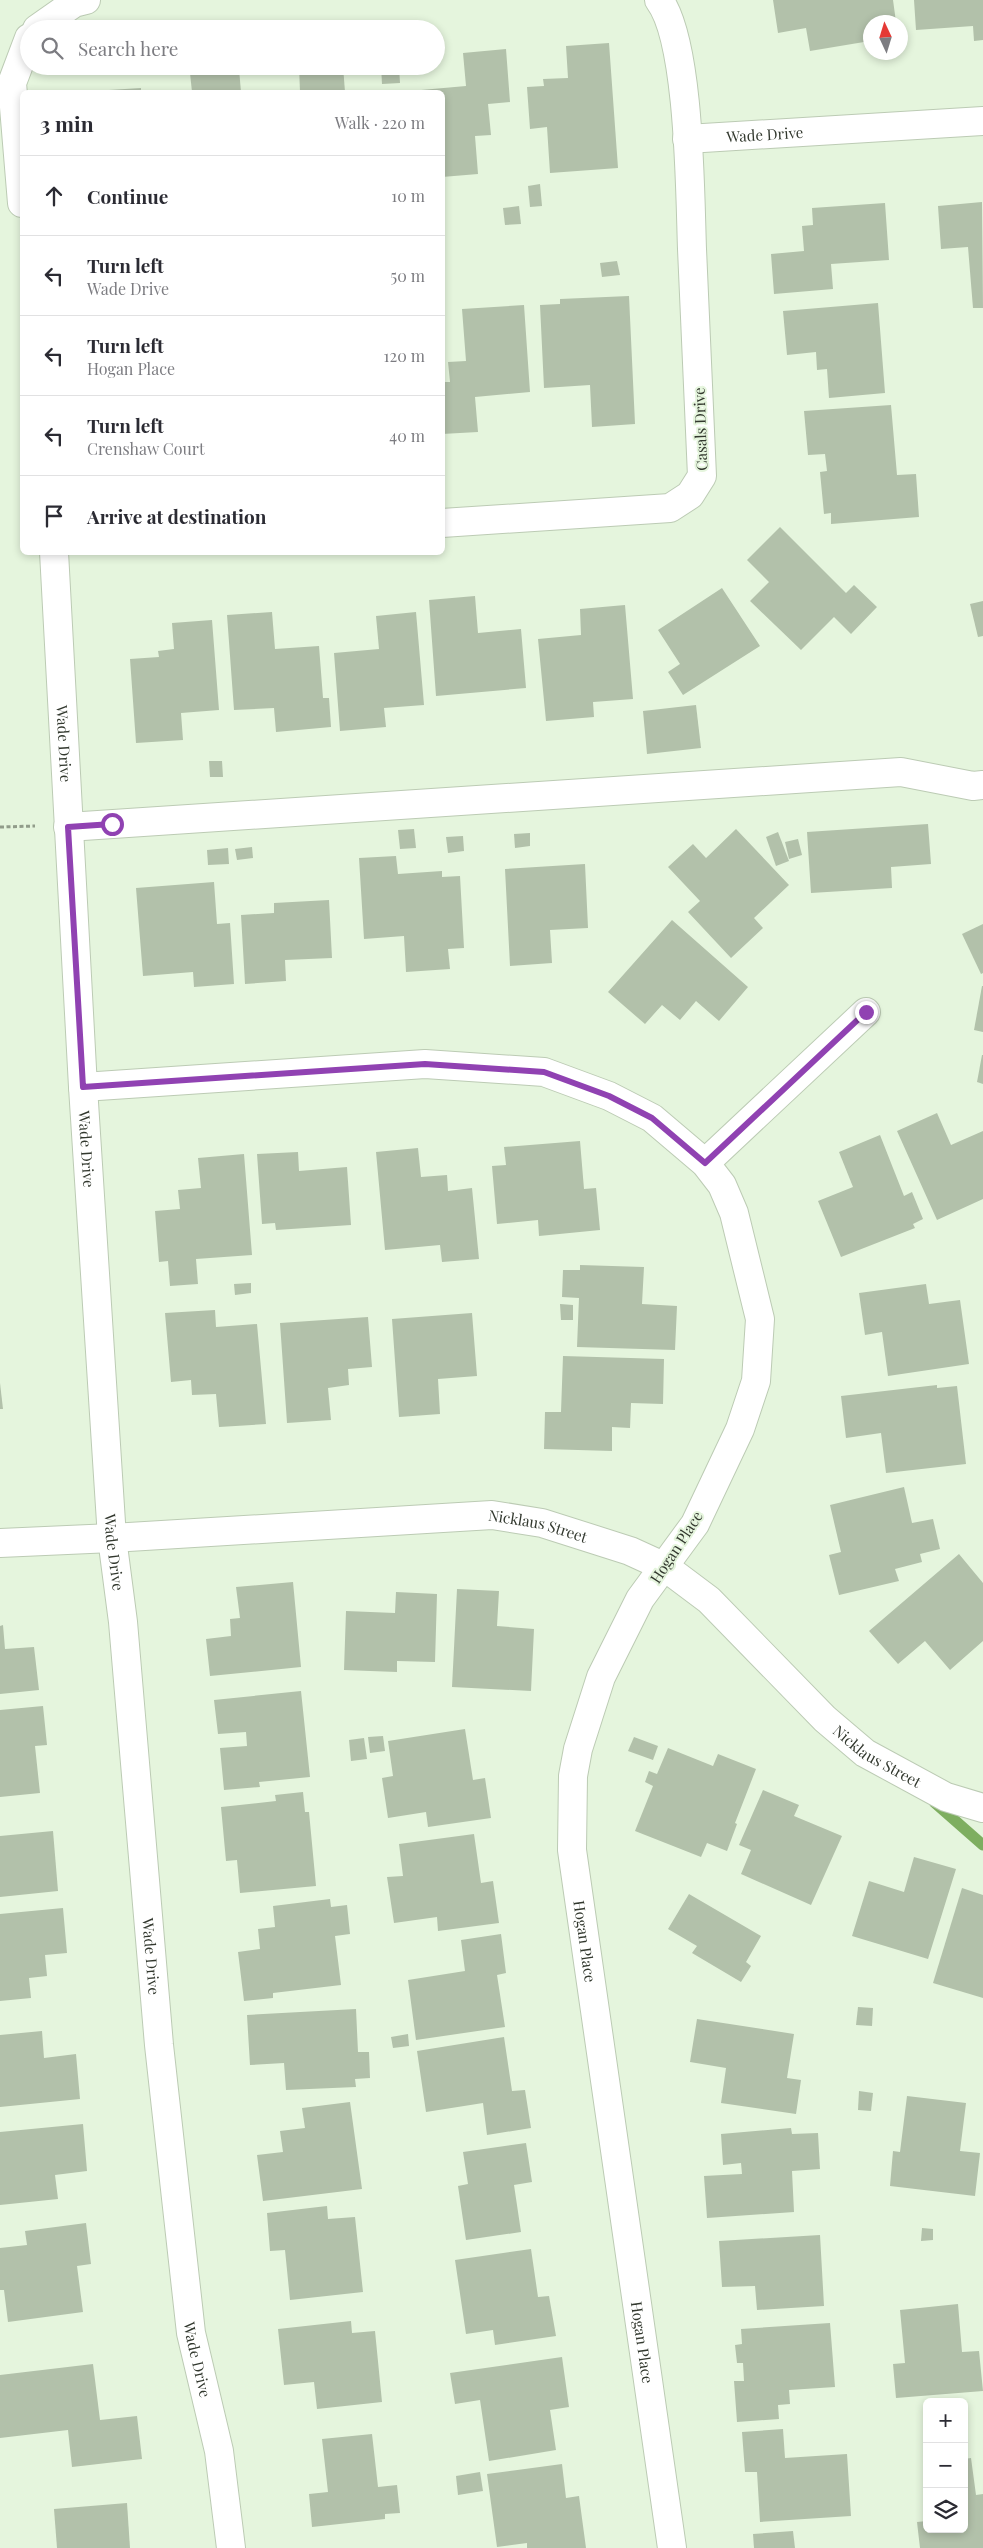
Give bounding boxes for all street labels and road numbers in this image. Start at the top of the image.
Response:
street label: Wade Drive [725,122,804,147]
street label: Casals Drive [689,387,711,471]
street label: Wade Drive [52,704,76,783]
street label: Wade Drive [74,1109,99,1188]
street label: Nicklaus Street [487,1505,591,1547]
street label: Hogan Place [645,1507,707,1587]
street label: Wade Drive [100,1512,129,1592]
street label: Nicklaus Street [829,1720,925,1792]
street label: Hogan Place [569,1899,601,1984]
street label: Wade Drive [138,1916,165,1996]
street label: Hogan Place [627,2300,658,2385]
street label: Wade Drive [180,2320,216,2399]

